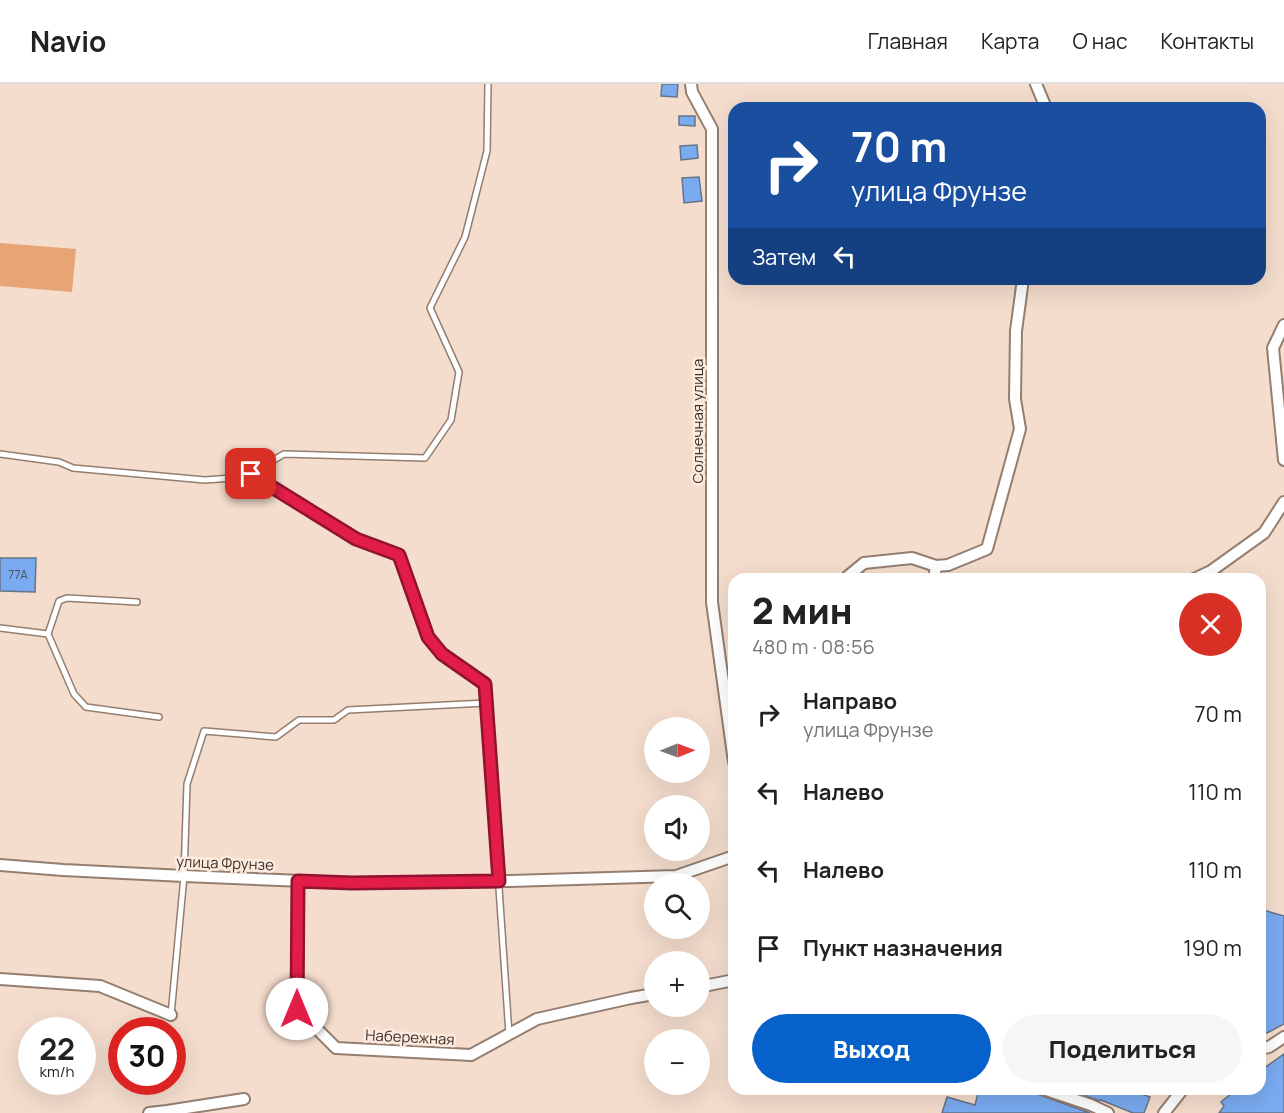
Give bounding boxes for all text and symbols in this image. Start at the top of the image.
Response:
text: Navio [30,22,106,60]
text: Главная [868,27,948,55]
text: Карта [981,27,1039,55]
text: О нас [1072,27,1128,55]
text: Контакты [1161,27,1254,55]
text: 70 m [851,117,947,175]
icon: right [752,126,830,204]
text: улица Фрунзе [851,172,1027,209]
icon: left [828,240,861,273]
text: Затем [752,242,816,272]
street label: Солнечная улица [687,359,708,483]
pin [225,448,276,499]
icon: arrive [234,457,267,490]
house number: 77А [8,566,28,583]
text: 2 мин [752,586,853,635]
button: close [1179,593,1242,656]
text: 480 m · 08:56 [752,633,875,660]
text: Направо [803,686,897,716]
icon: right [752,698,785,731]
text: 70 m [1194,699,1242,729]
text: улица Фрунзе [803,716,933,743]
north arrow [644,717,710,783]
map controls [644,717,710,1095]
icon: left [752,776,785,809]
text: Налево [803,777,884,807]
text: 110 m [1188,777,1242,807]
button: sound [644,795,710,861]
street label: улица Фрунзе [176,851,274,875]
icon: left [752,854,785,887]
text: Налево [803,855,884,885]
text: 110 m [1188,855,1242,885]
button: search [644,873,710,939]
icon: arrive [752,932,785,965]
text: Пункт назначения [803,933,1003,963]
text: 190 m [1183,933,1242,963]
button: + [644,951,710,1017]
position arrow [265,977,329,1041]
button: Выход [752,1014,991,1083]
button: Поделиться [1003,1014,1242,1083]
speed limit sign: 30 [108,1017,186,1095]
street label: Набережная [365,1024,455,1050]
text: 22 [39,1028,75,1069]
button: − [644,1029,710,1095]
text: km/h [40,1061,74,1082]

